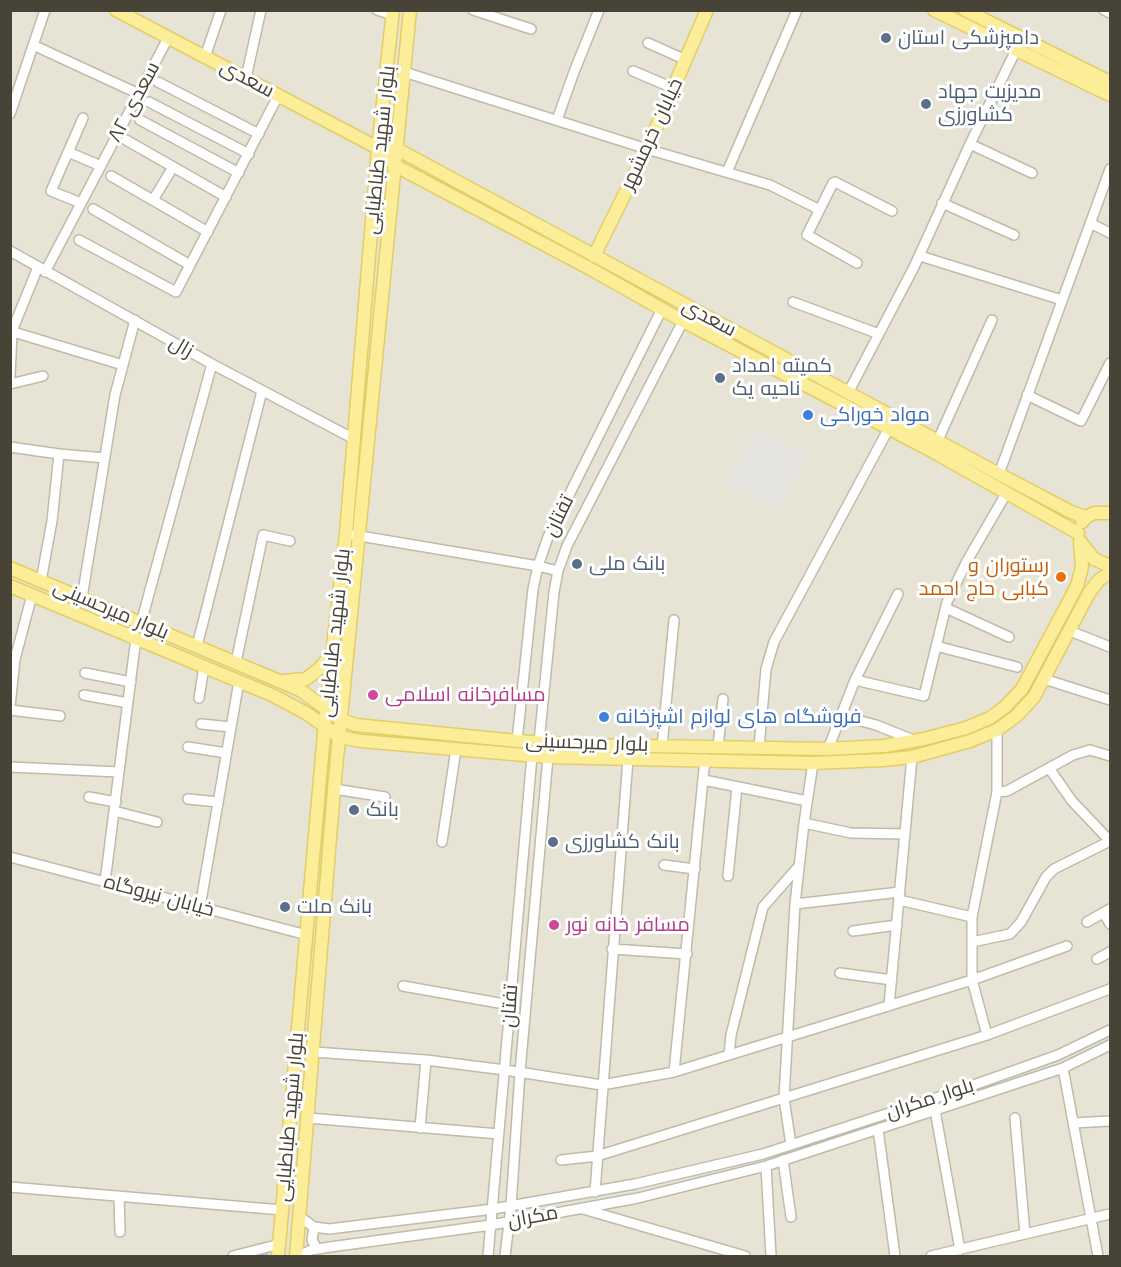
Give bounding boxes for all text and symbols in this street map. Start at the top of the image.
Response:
place label: دامپزشکی استان [898,26,1039,50]
marker: دامپزشکی استان [879,31,893,45]
street label: سعدی [216,55,278,103]
street label: سعدی ۸۲ [103,58,165,146]
street label: بلوار شهید طباطبایی [359,64,401,236]
street label: خیابان خرمشهر [616,74,688,194]
place label: مدیزیت جهاد کشاورزی [938,80,1041,127]
marker: مدیزیت جهاد کشاورزی [919,97,933,111]
street label: سعدی [678,294,740,342]
street label: زال [165,331,197,363]
place label: کمیته امداد ناحیه یک [732,354,832,401]
marker: کمیته امداد ناحیه یک [713,371,727,385]
place label: مواد خوراکی [820,403,930,427]
marker: مواد خوراکی [801,408,815,422]
street label: تفتان [539,491,579,541]
street label: بلوار شهید طباطبایی [314,547,356,719]
place label: بانک ملی [589,552,665,576]
place label: رستوران و کبابی حاج احمد [919,554,1049,601]
marker: بانک ملی [570,557,584,571]
marker: رستوران و کبابی حاج احمد [1054,570,1068,584]
street label: بلوار میرحسینی [50,575,172,645]
place label: مسافرخانه اسلامی [385,683,546,707]
marker: مسافرخانه اسلامی [366,688,380,702]
place label: فروشگاه های لوازم اشپزخانه [616,705,861,729]
marker: فروشگاه های لوازم اشپزخانه [597,710,611,724]
street label: بلوار میرحسینی [525,729,649,757]
place label: بانک [366,798,399,822]
marker: بانک [347,803,361,817]
place label: بانک کشاورزی [565,830,680,854]
marker: بانک کشاورزی [546,835,560,849]
street label: خیابان نیروگاه [101,870,217,922]
place label: بانک ملت [297,895,372,919]
marker: بانک ملت [278,900,292,914]
place label: مسافر خانه نور [566,913,690,937]
marker: مسافر خانه نور [547,918,561,932]
street label: تفتان [497,984,523,1028]
street label: بلوار شهید طباطبایی [271,1031,309,1203]
street label: بلوار مکران [883,1073,977,1125]
street label: مکران [506,1201,560,1233]

